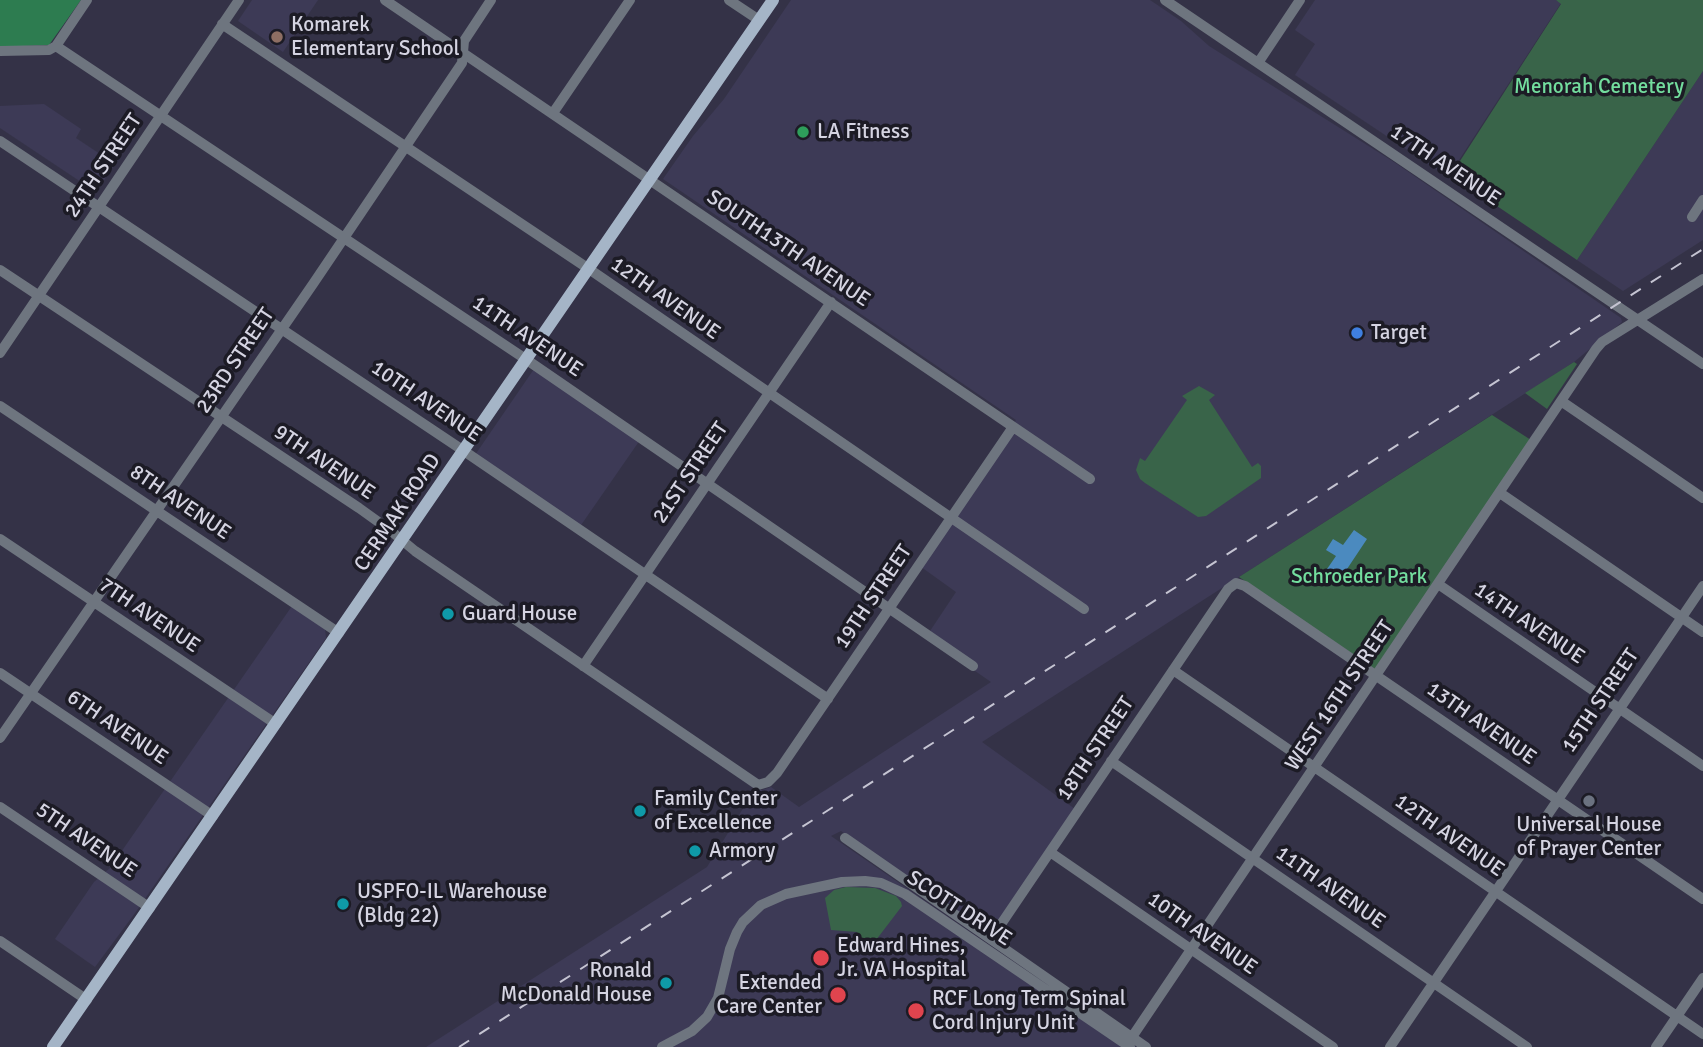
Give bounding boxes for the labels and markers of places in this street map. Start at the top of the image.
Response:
place label: Komarek Elementary School [291,12,460,62]
marker: Komarek Elementary School [269,29,285,45]
place label: LA Fitness [817,119,909,145]
marker: LA Fitness [795,124,811,140]
place label: Target [1371,320,1427,346]
marker: Target [1349,325,1365,341]
place label: Guard House [462,601,577,627]
marker: Guard House [440,606,456,622]
place label: Family Center of Excellence [654,786,778,836]
marker: Universal House of Prayer Center [1581,793,1597,809]
marker: Family Center of Excellence [632,803,648,819]
place label: Universal House of Prayer Center [1516,812,1662,862]
place label: Armory [709,838,775,864]
marker: Armory [687,843,703,859]
place label: USPFO-IL Warehouse (Bldg 22) [357,879,547,929]
marker: USPFO-IL Warehouse (Bldg 22) [335,896,351,912]
place label: Edward Hines, Jr. VA Hospital [837,933,966,983]
marker: Edward Hines, Jr. VA Hospital [811,948,831,968]
place label: Ronald McDonald House [500,958,652,1008]
place label: Extended Care Center [716,970,822,1020]
marker: Ronald McDonald House [658,975,674,991]
marker: Extended Care Center [828,985,848,1005]
place label: RCF Long Term Spinal Cord Injury Unit [932,986,1126,1036]
marker: RCF Long Term Spinal Cord Injury Unit [906,1001,926,1021]

